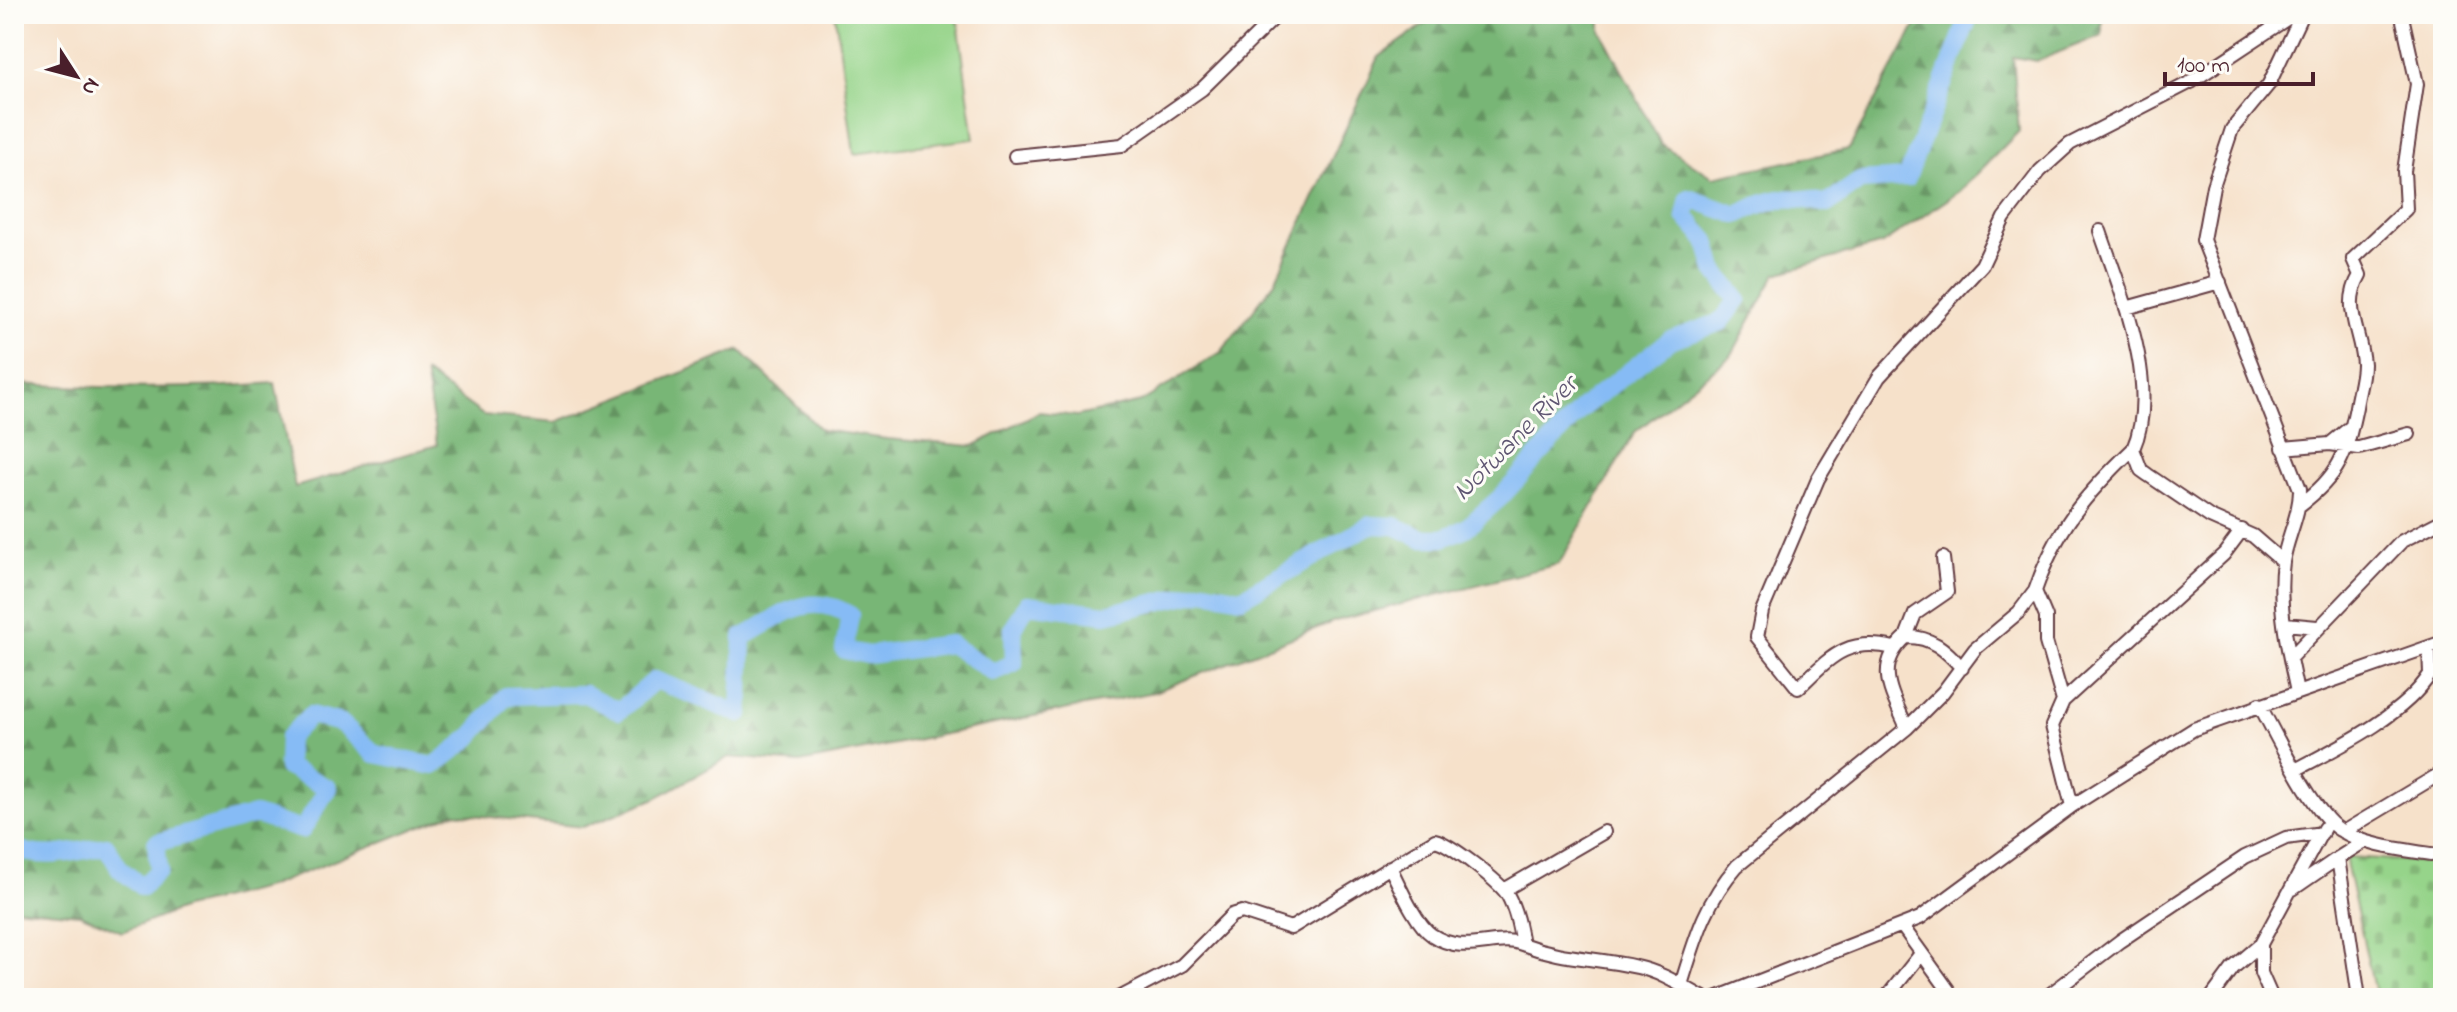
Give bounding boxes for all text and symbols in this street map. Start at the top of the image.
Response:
north arrow [36,36,116,116]
scale bar [2165,36,2313,86]
text: 100 m [2177,49,2230,84]
text: N [72,71,107,101]
water label: Notwane River [1444,364,1591,511]

